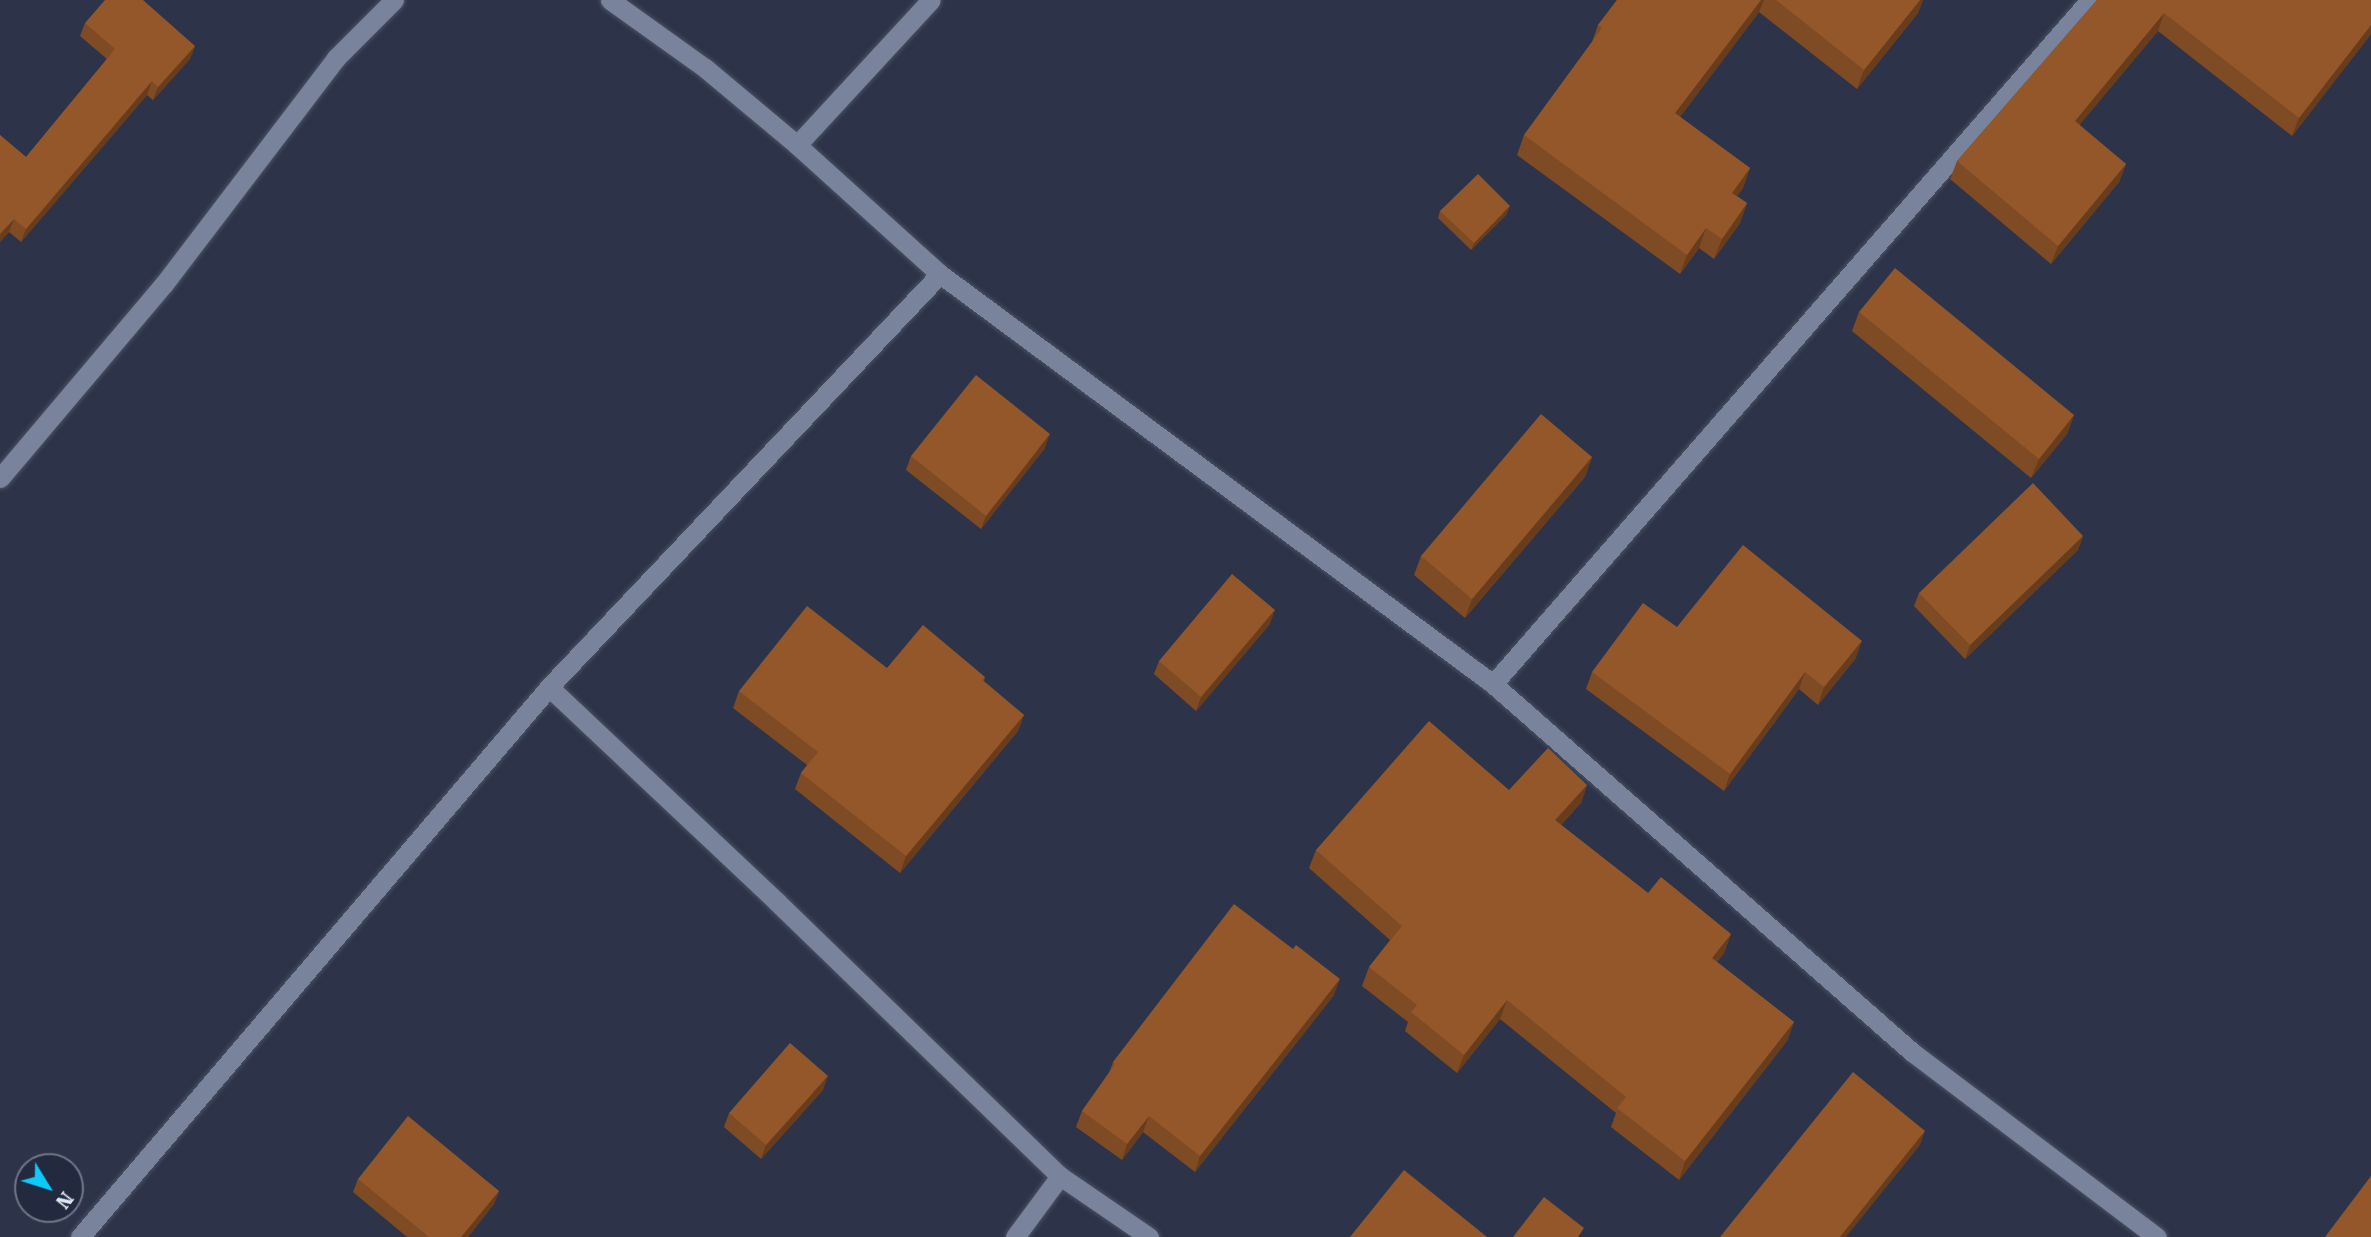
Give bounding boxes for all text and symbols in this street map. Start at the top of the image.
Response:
north arrow [14,1153,84,1223]
text: N [51,1187,78,1213]

